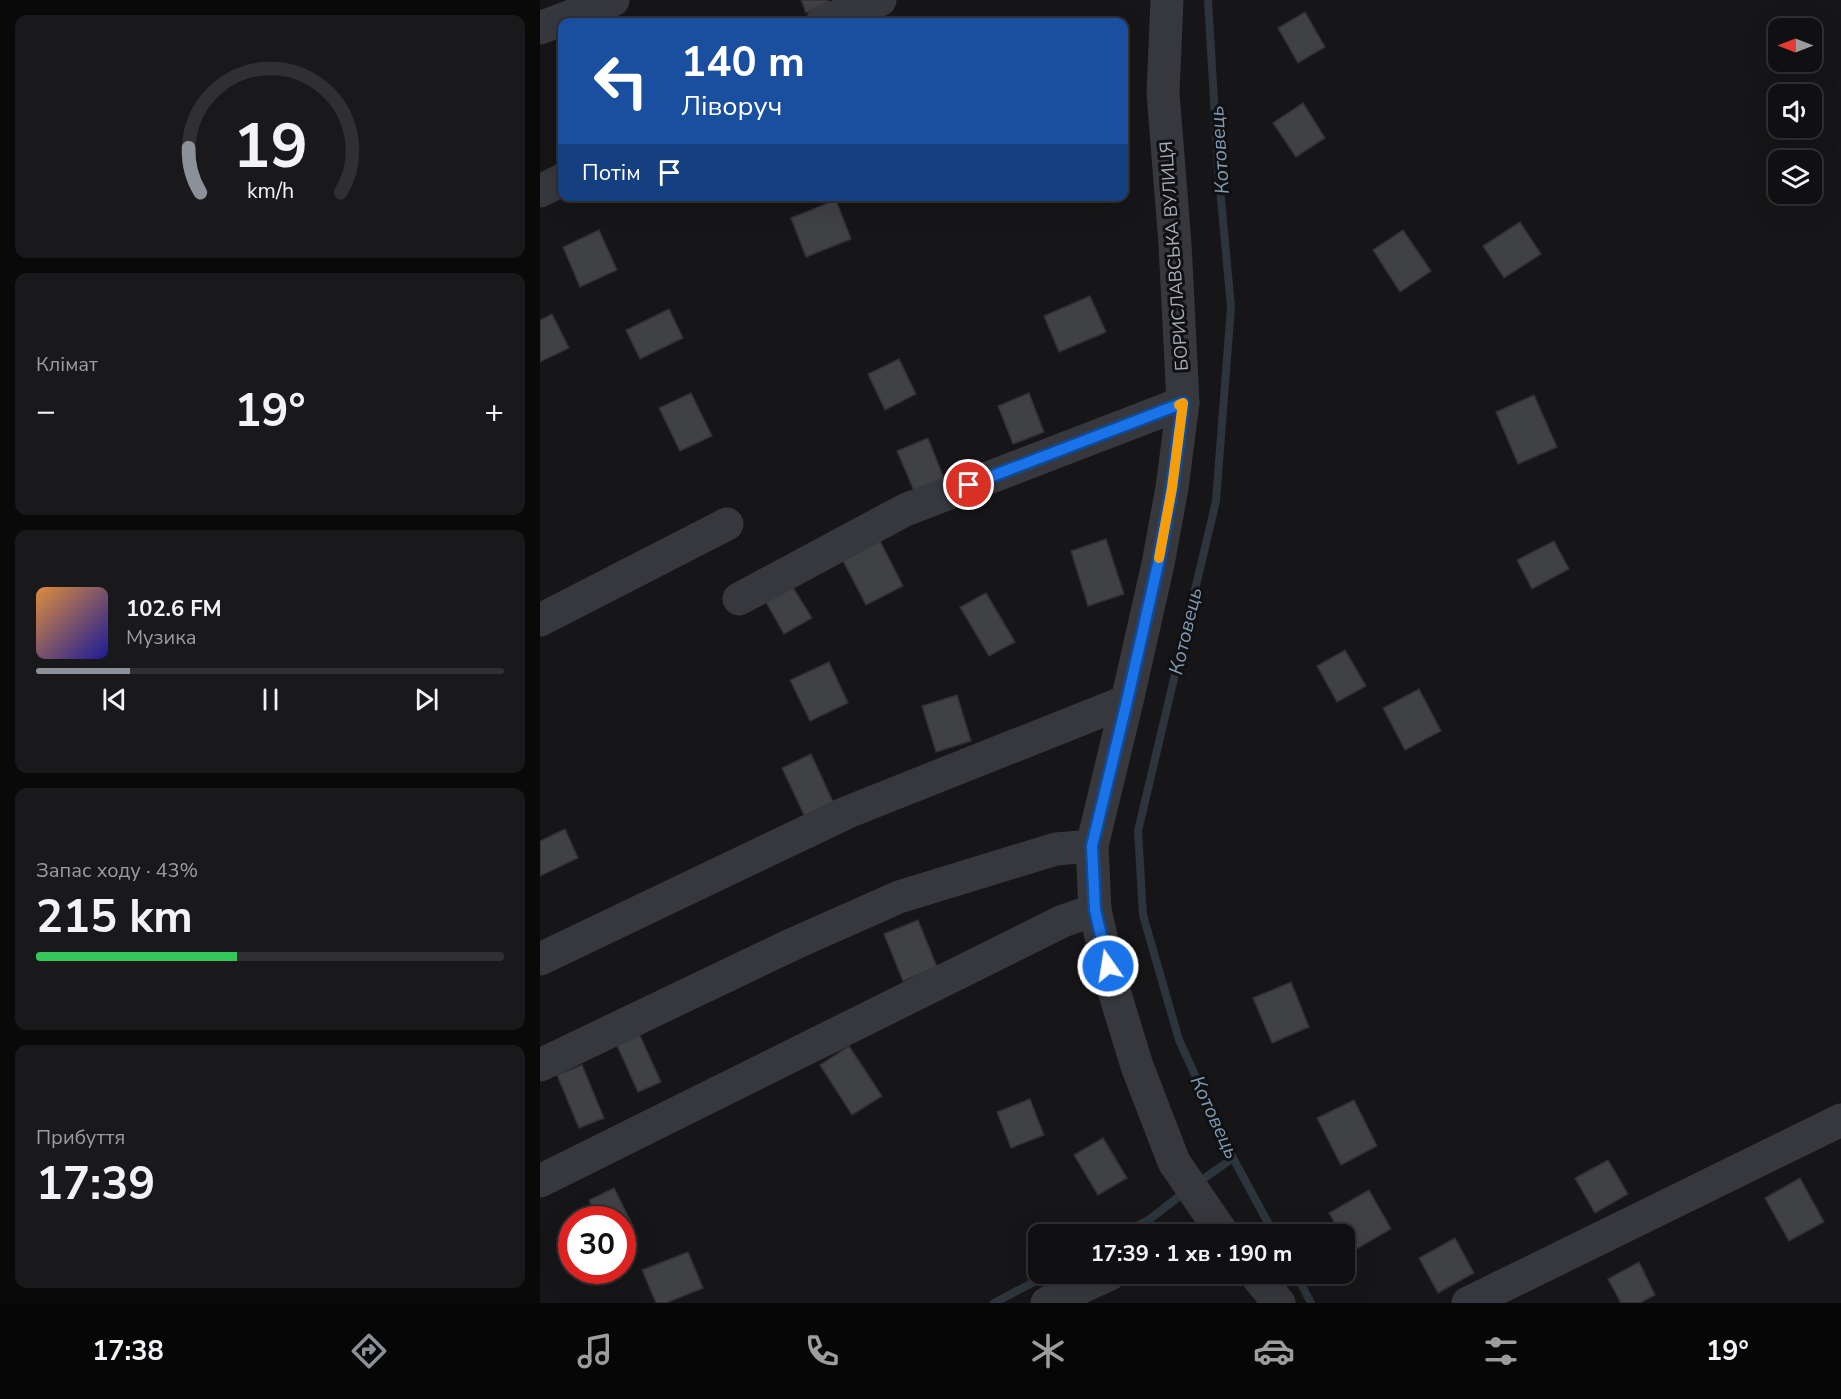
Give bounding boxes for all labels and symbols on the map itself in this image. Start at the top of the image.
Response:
north arrow [1768,18,1822,72]
water label: Котовець [1203,105,1236,195]
street label: БОРИСЛАВСЬКА ВУЛИЦЯ [1154,140,1194,372]
pin [943,459,994,510]
water label: Котовець [1162,585,1209,677]
position arrow [1076,934,1140,998]
water label: Котовець [1184,1071,1246,1163]
speed limit sign: 30 [558,1206,636,1284]

